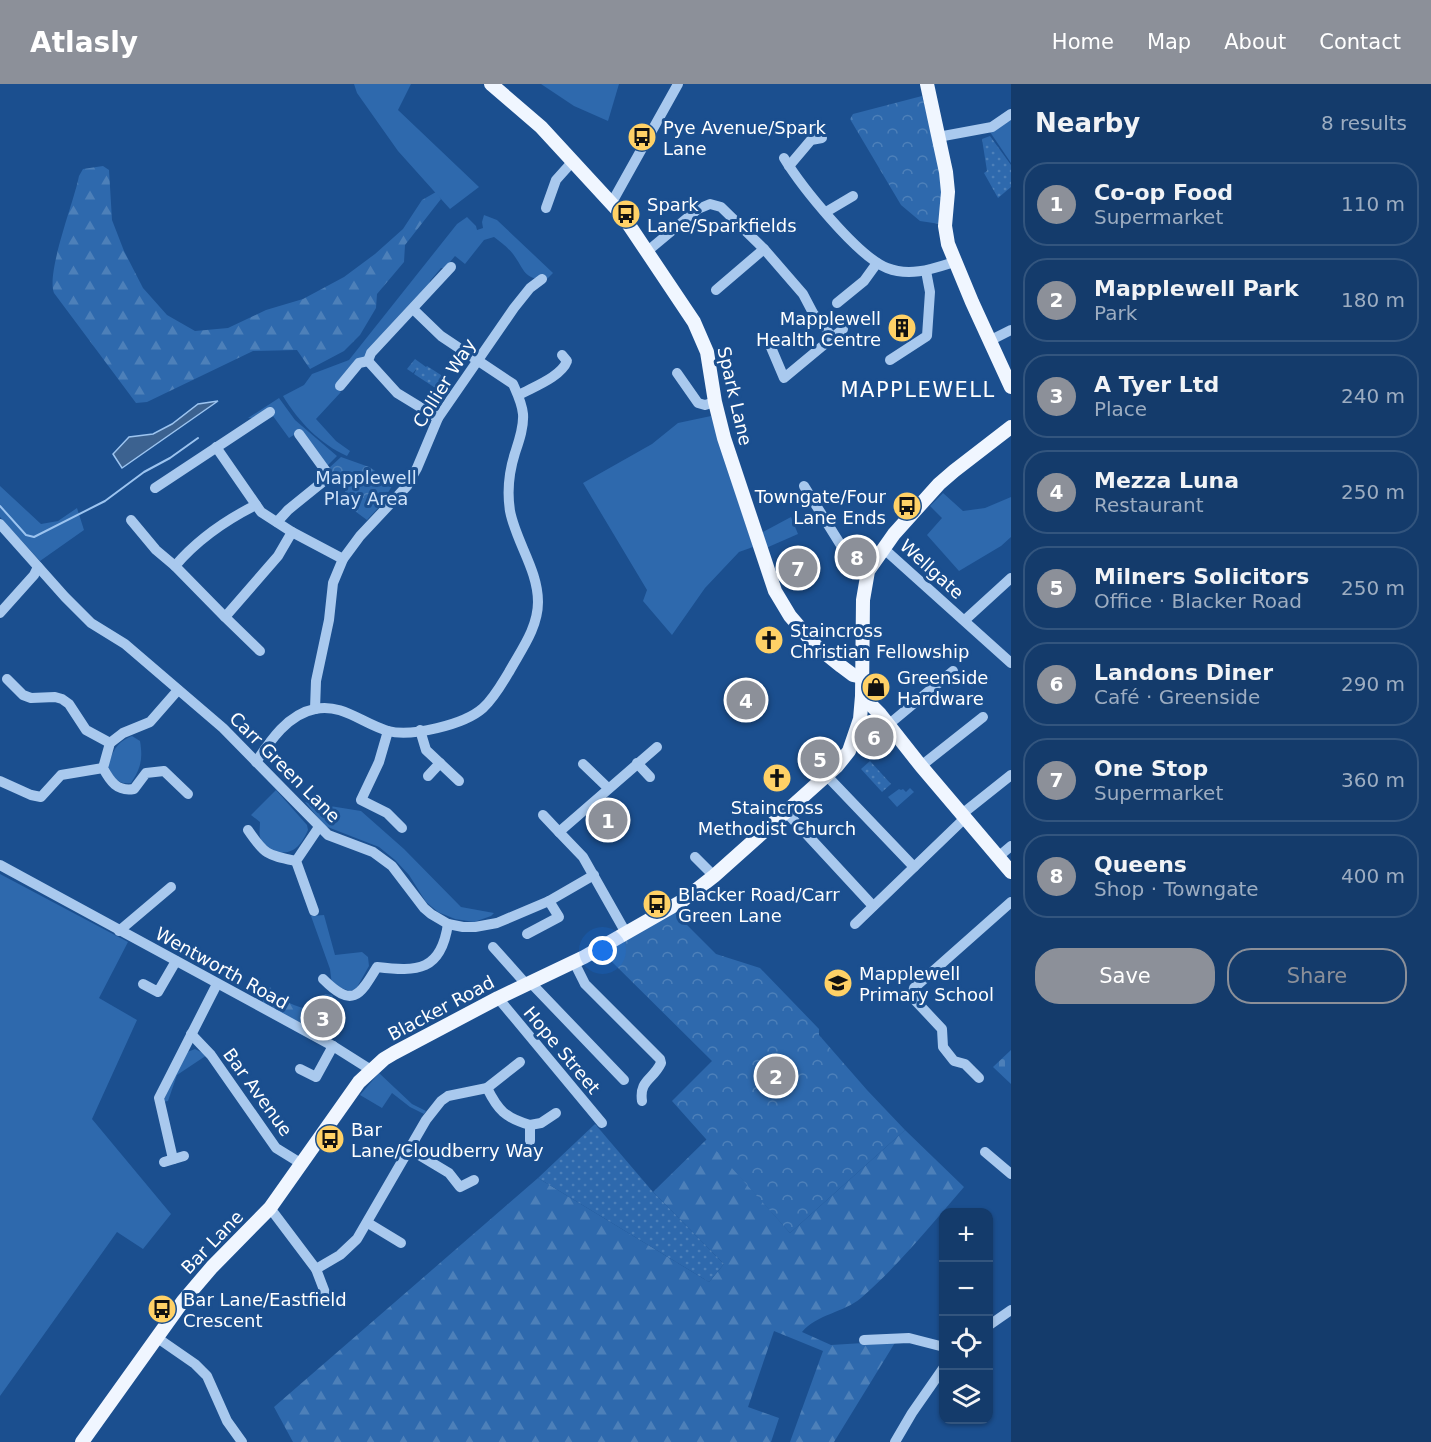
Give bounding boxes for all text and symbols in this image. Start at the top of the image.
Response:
text: Atlasly [30,26,138,59]
text: Home [1052,30,1114,54]
text: Map [1147,30,1191,54]
text: About [1224,30,1286,54]
text: Contact [1319,30,1401,54]
text: Nearby [1035,108,1140,138]
text: 8 results [1321,111,1407,135]
place label: Pye Avenue/Spark Lane [663,117,827,159]
bus stop icon: Pye Avenue/Spark Lane [626,121,658,153]
text: Co-op Food [1094,180,1233,205]
text: 1 [1050,192,1063,216]
text: 110 m [1341,192,1405,216]
place label: Spark Lane/Sparkfields [647,194,797,236]
bus stop icon: Spark Lane/Sparkfields [610,198,642,230]
text: Supermarket [1094,205,1223,229]
text: Mapplewell Park [1094,276,1299,301]
text: 2 [1050,288,1063,312]
text: 180 m [1341,288,1405,312]
text: Park [1094,301,1137,325]
place label: Mapplewell Health Centre [756,308,881,350]
building icon: Mapplewell Health Centre [886,312,918,344]
street label: Collier Way [408,334,480,431]
street label: Spark Lane [713,344,757,448]
text: A Tyer Ltd [1094,372,1219,397]
district label: MAPPLEWELL [840,378,996,402]
text: 3 [1050,384,1063,408]
text: 240 m [1341,384,1405,408]
text: Place [1094,397,1147,421]
park label: Mapplewell Play Area [315,467,417,509]
text: Mezza Luna [1094,468,1239,493]
text: 4 [1050,480,1063,504]
text: 250 m [1341,480,1405,504]
place label: Towngate/Four Lane Ends [754,486,887,528]
bus stop icon: Towngate/Four Lane Ends [891,490,923,522]
text: Restaurant [1094,493,1204,517]
pin: 8 [838,534,876,580]
street label: Wellgate [896,535,968,603]
pin: 7 [778,546,818,590]
text: Milners Solicitors [1094,564,1309,589]
text: 5 [1050,576,1063,600]
text: 250 m [1341,576,1405,600]
text: Office · Blacker Road [1094,589,1302,613]
place label: Staincross Christian Fellowship [790,620,969,662]
church icon: Staincross Christian Fellowship [753,624,785,656]
text: Landons Diner [1094,660,1273,685]
place label: Greenside Hardware [897,667,988,709]
shop icon: Greenside Hardware [860,671,892,703]
text: 6 [1050,672,1063,696]
text: 290 m [1341,672,1405,696]
pin: 4 [726,678,766,722]
text: Café · Greenside [1094,685,1260,709]
street label: Carr Green Lane [225,707,345,827]
pin: 6 [854,714,894,760]
pin: 5 [800,736,840,782]
text: One Stop [1094,756,1208,781]
church icon: Staincross Methodist Church [761,762,793,794]
text: 7 [1050,768,1063,792]
text: 360 m [1341,768,1405,792]
text: Supermarket [1094,781,1223,805]
place label: Staincross Methodist Church [698,797,856,839]
pin: 1 [588,798,628,842]
text: Queens [1094,852,1187,877]
text: 8 [1050,864,1063,888]
text: 400 m [1341,864,1405,888]
text: Shop · Towngate [1094,877,1259,901]
place label: Blacker Road/Carr Green Lane [678,884,840,926]
bus stop icon: Blacker Road/Carr Green Lane [641,888,673,920]
street label: Wentworth Road [152,923,292,1013]
your location [588,936,617,965]
button: Save [1035,948,1215,1004]
button: Share [1227,948,1407,1004]
place label: Mapplewell Primary School [859,963,994,1005]
school or university icon: Mapplewell Primary School [822,967,854,999]
street label: Blacker Road [384,971,498,1045]
pin: 3 [304,996,342,1040]
street label: Hope Street [519,1002,605,1098]
street label: Bar Avenue [219,1044,297,1140]
pin: 2 [756,1054,796,1098]
place label: Bar Lane/Cloudberry Way [351,1119,544,1161]
bus stop icon: Bar Lane/Cloudberry Way [314,1123,346,1155]
street label: Bar Lane [177,1206,247,1278]
map controls [939,1208,993,1424]
button: + [939,1208,993,1262]
button: − [939,1262,993,1316]
place label: Bar Lane/Eastfield Crescent [183,1289,347,1331]
bus stop icon: Bar Lane/Eastfield Crescent [146,1293,178,1325]
button: locate [939,1316,993,1370]
button: layers [939,1370,993,1424]

